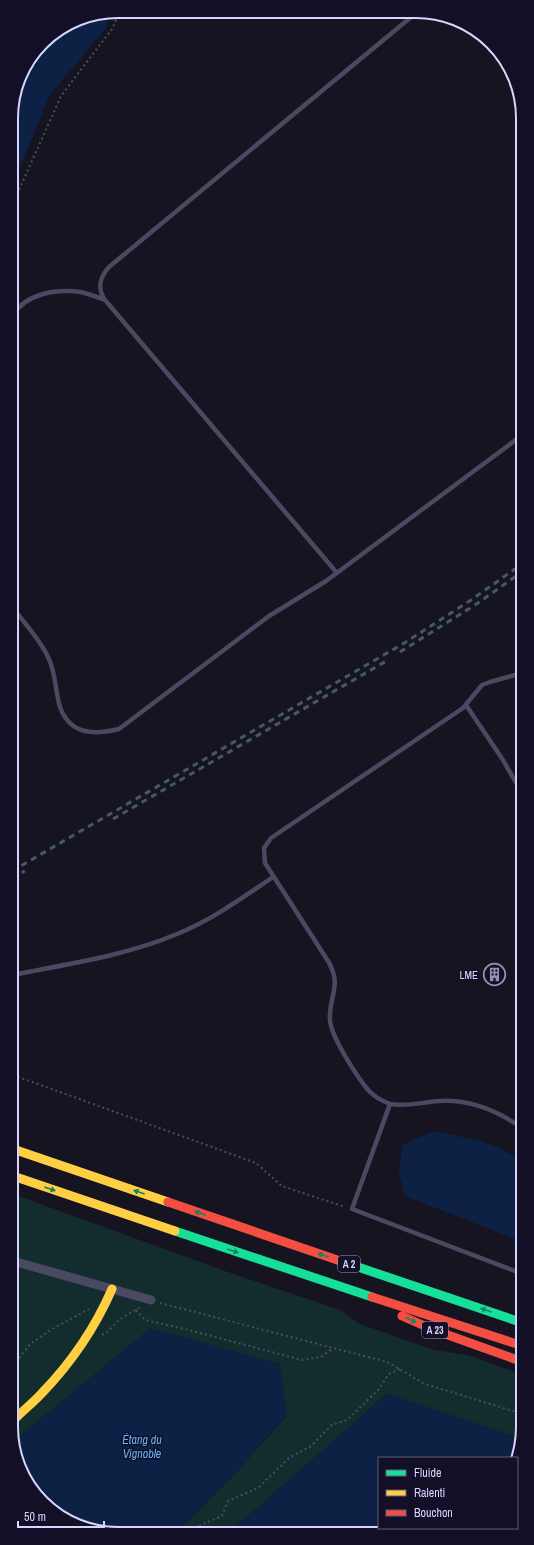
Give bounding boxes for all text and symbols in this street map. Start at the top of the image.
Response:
building icon: LME [481,962,507,988]
place label: LME [459,968,478,982]
one-way arrow [44,1186,56,1192]
one-way arrow [133,1189,145,1195]
one-way arrow [194,1210,206,1216]
one-way arrow [228,1249,240,1255]
one-way arrow [317,1252,329,1258]
road number: A 2 [338,1256,360,1272]
one-way arrow [479,1307,491,1313]
one-way arrow [406,1317,417,1323]
road number: A 23 [422,1322,448,1338]
water label: Étang du Vignoble [122,1432,162,1462]
legend [378,1457,518,1529]
text: Fluide [414,1465,441,1481]
text: Ralenti [414,1485,445,1501]
scale bar [18,1503,104,1529]
text: Bouchon [414,1505,453,1521]
text: 50 m [24,1509,46,1525]

